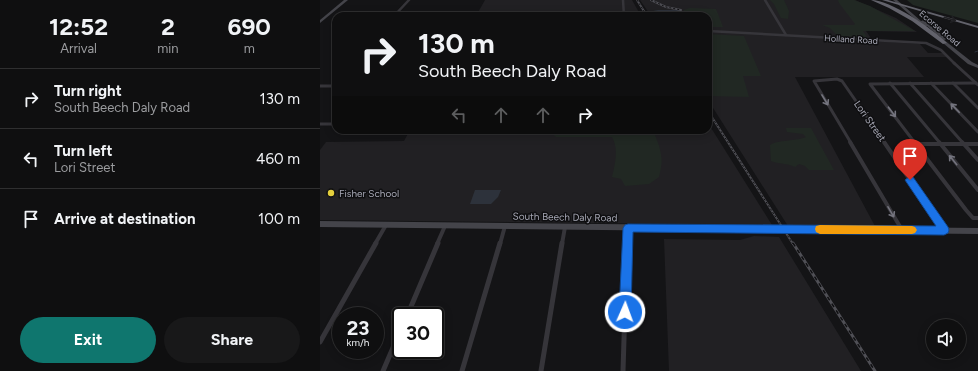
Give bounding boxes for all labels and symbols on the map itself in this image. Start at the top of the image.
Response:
street label: Ecorse Road [917,8,963,48]
one-way arrow [943,16,956,23]
street label: Holland Road [824,32,878,46]
one-way arrow [821,94,829,106]
street label: Lori Street [851,98,889,144]
one-way arrow [950,103,959,113]
one-way arrow [888,107,896,118]
pin [893,139,927,180]
one-way arrow [949,154,958,165]
place label: Fisher School [339,187,399,200]
marker: Fisher School [326,188,336,198]
one-way arrow [887,206,895,217]
street label: South Beech Daly Road [513,210,618,224]
position arrow [604,291,646,333]
speed limit sign: 30 [392,307,444,359]

